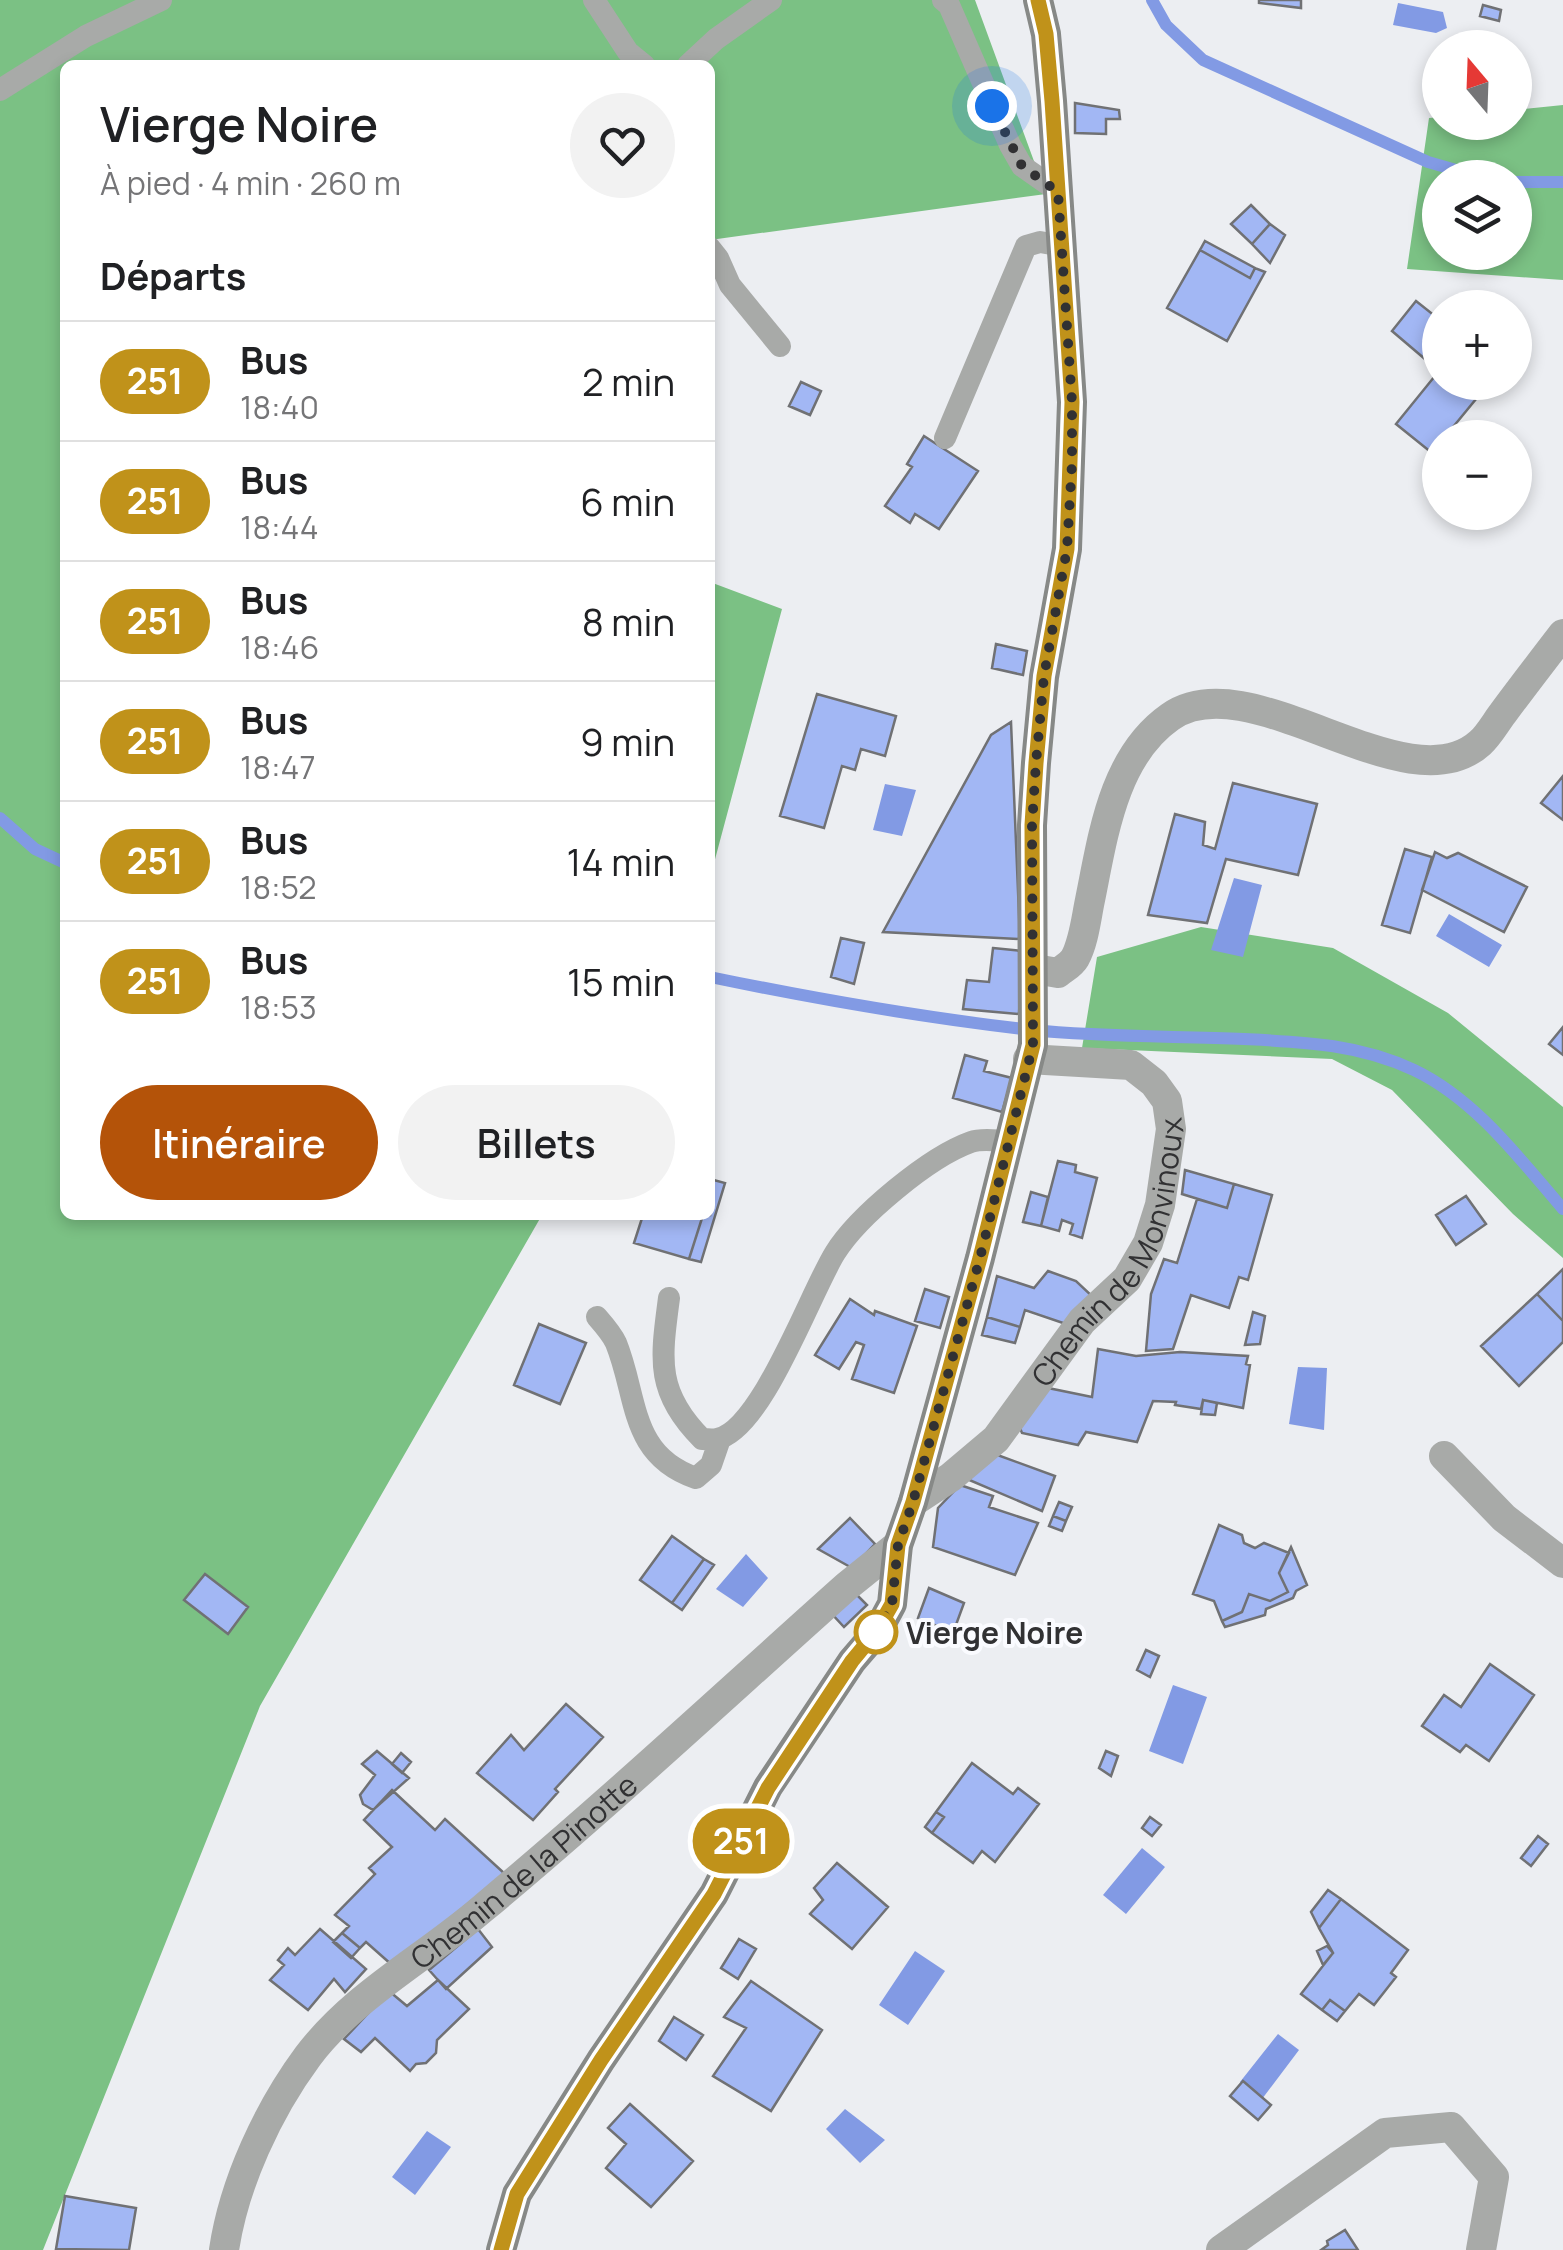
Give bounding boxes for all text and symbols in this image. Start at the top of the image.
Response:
north arrow [1422,30,1532,140]
map controls [1422,30,1532,530]
your location [967,81,1017,131]
text: Vierge Noire [100,91,378,156]
button: heart [570,93,675,198]
button: layers [1422,160,1532,270]
text: À pied · 4 min · 260 m [100,161,401,205]
text: Départs [100,249,246,301]
button: + [1422,290,1532,400]
text: Bus [240,333,308,385]
text: 2 min [582,355,675,407]
text: 251 [127,357,183,405]
text: 18:40 [240,385,319,429]
button: − [1422,420,1532,530]
text: Bus [240,453,308,505]
text: 6 min [580,475,675,527]
text: 251 [127,477,183,525]
text: 18:44 [240,505,319,549]
text: Bus [240,573,308,625]
text: 8 min [582,595,675,647]
text: 251 [127,597,183,645]
text: 18:46 [240,625,319,669]
text: Bus [240,693,308,745]
text: 9 min [580,715,675,767]
text: 251 [127,717,183,765]
text: 18:47 [240,745,316,789]
text: Bus [240,813,308,865]
text: 14 min [567,835,675,887]
text: 251 [127,837,183,885]
text: 18:52 [240,865,316,909]
text: Bus [240,933,308,985]
text: 15 min [567,955,675,1007]
text: 251 [127,957,183,1005]
text: 18:53 [240,985,317,1029]
button: Itinéraire [100,1085,378,1200]
button: Billets [398,1085,675,1200]
street label: Chemin de Monvinoux [1021,1115,1192,1394]
marker: Vierge Noire [855,1611,897,1653]
place label: Vierge Noire [906,1612,1083,1653]
street label: Chemin de la Pinotte [402,1764,646,1978]
line badge: 251 [684,1808,798,1874]
text: 251 [713,1817,769,1865]

